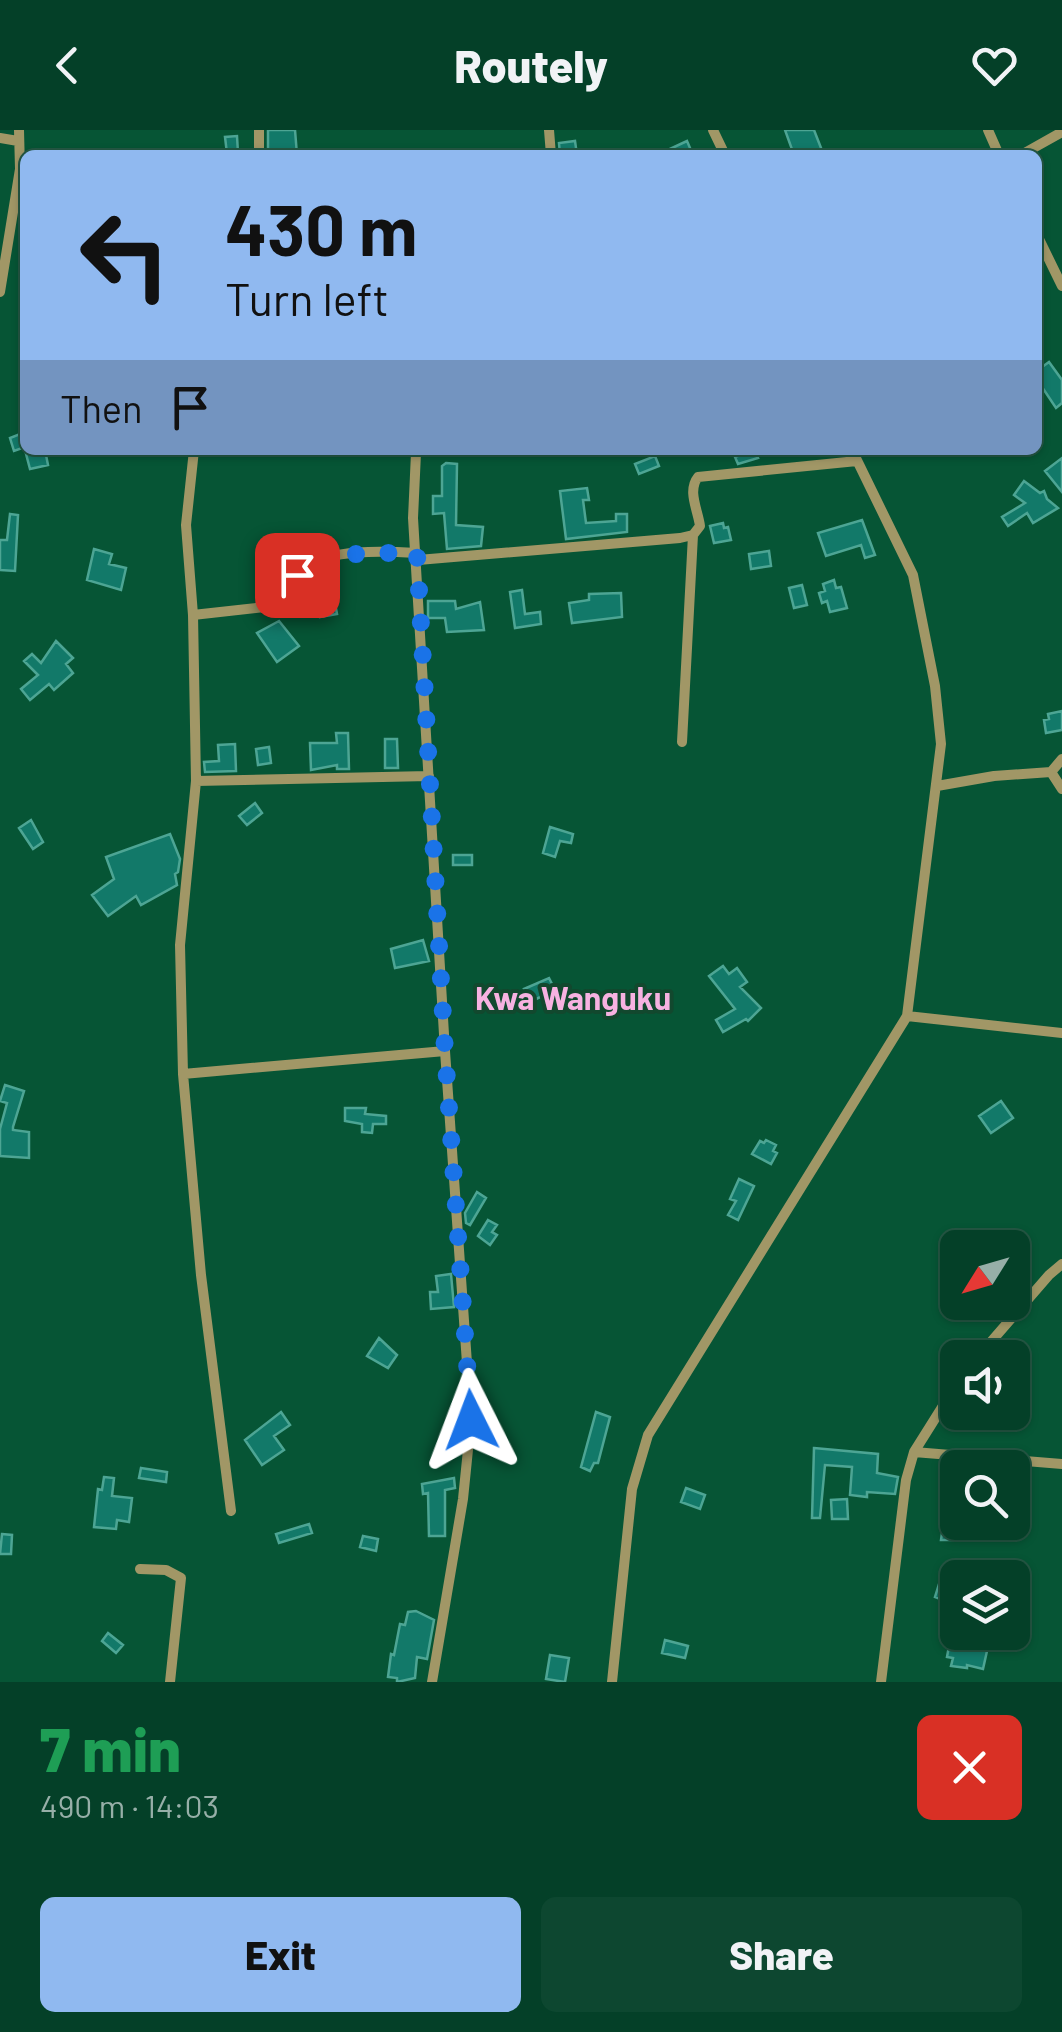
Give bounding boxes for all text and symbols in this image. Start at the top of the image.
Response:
icon: back [40,38,95,93]
text: Routely [454,38,608,92]
icon: heart [967,38,1022,93]
text: 430 m [225,186,418,270]
icon: left [60,190,190,320]
text: Turn left [225,271,389,325]
icon: arrive [163,380,218,435]
text: Then [60,385,143,431]
pin [255,533,340,618]
icon: arrive [270,548,325,603]
district label: Kwa Wanguku [475,978,671,1016]
north arrow [940,1230,1030,1320]
map controls [940,1230,1030,1650]
button: sound [940,1340,1030,1430]
position arrow [419,1368,523,1472]
button: search [940,1450,1030,1540]
button: layers [940,1560,1030,1650]
text: 7 min [40,1712,181,1784]
button: close [917,1715,1022,1820]
text: 490 m · 14:03 [40,1786,219,1824]
button: Exit [40,1897,521,2012]
button: Share [541,1897,1022,2012]

